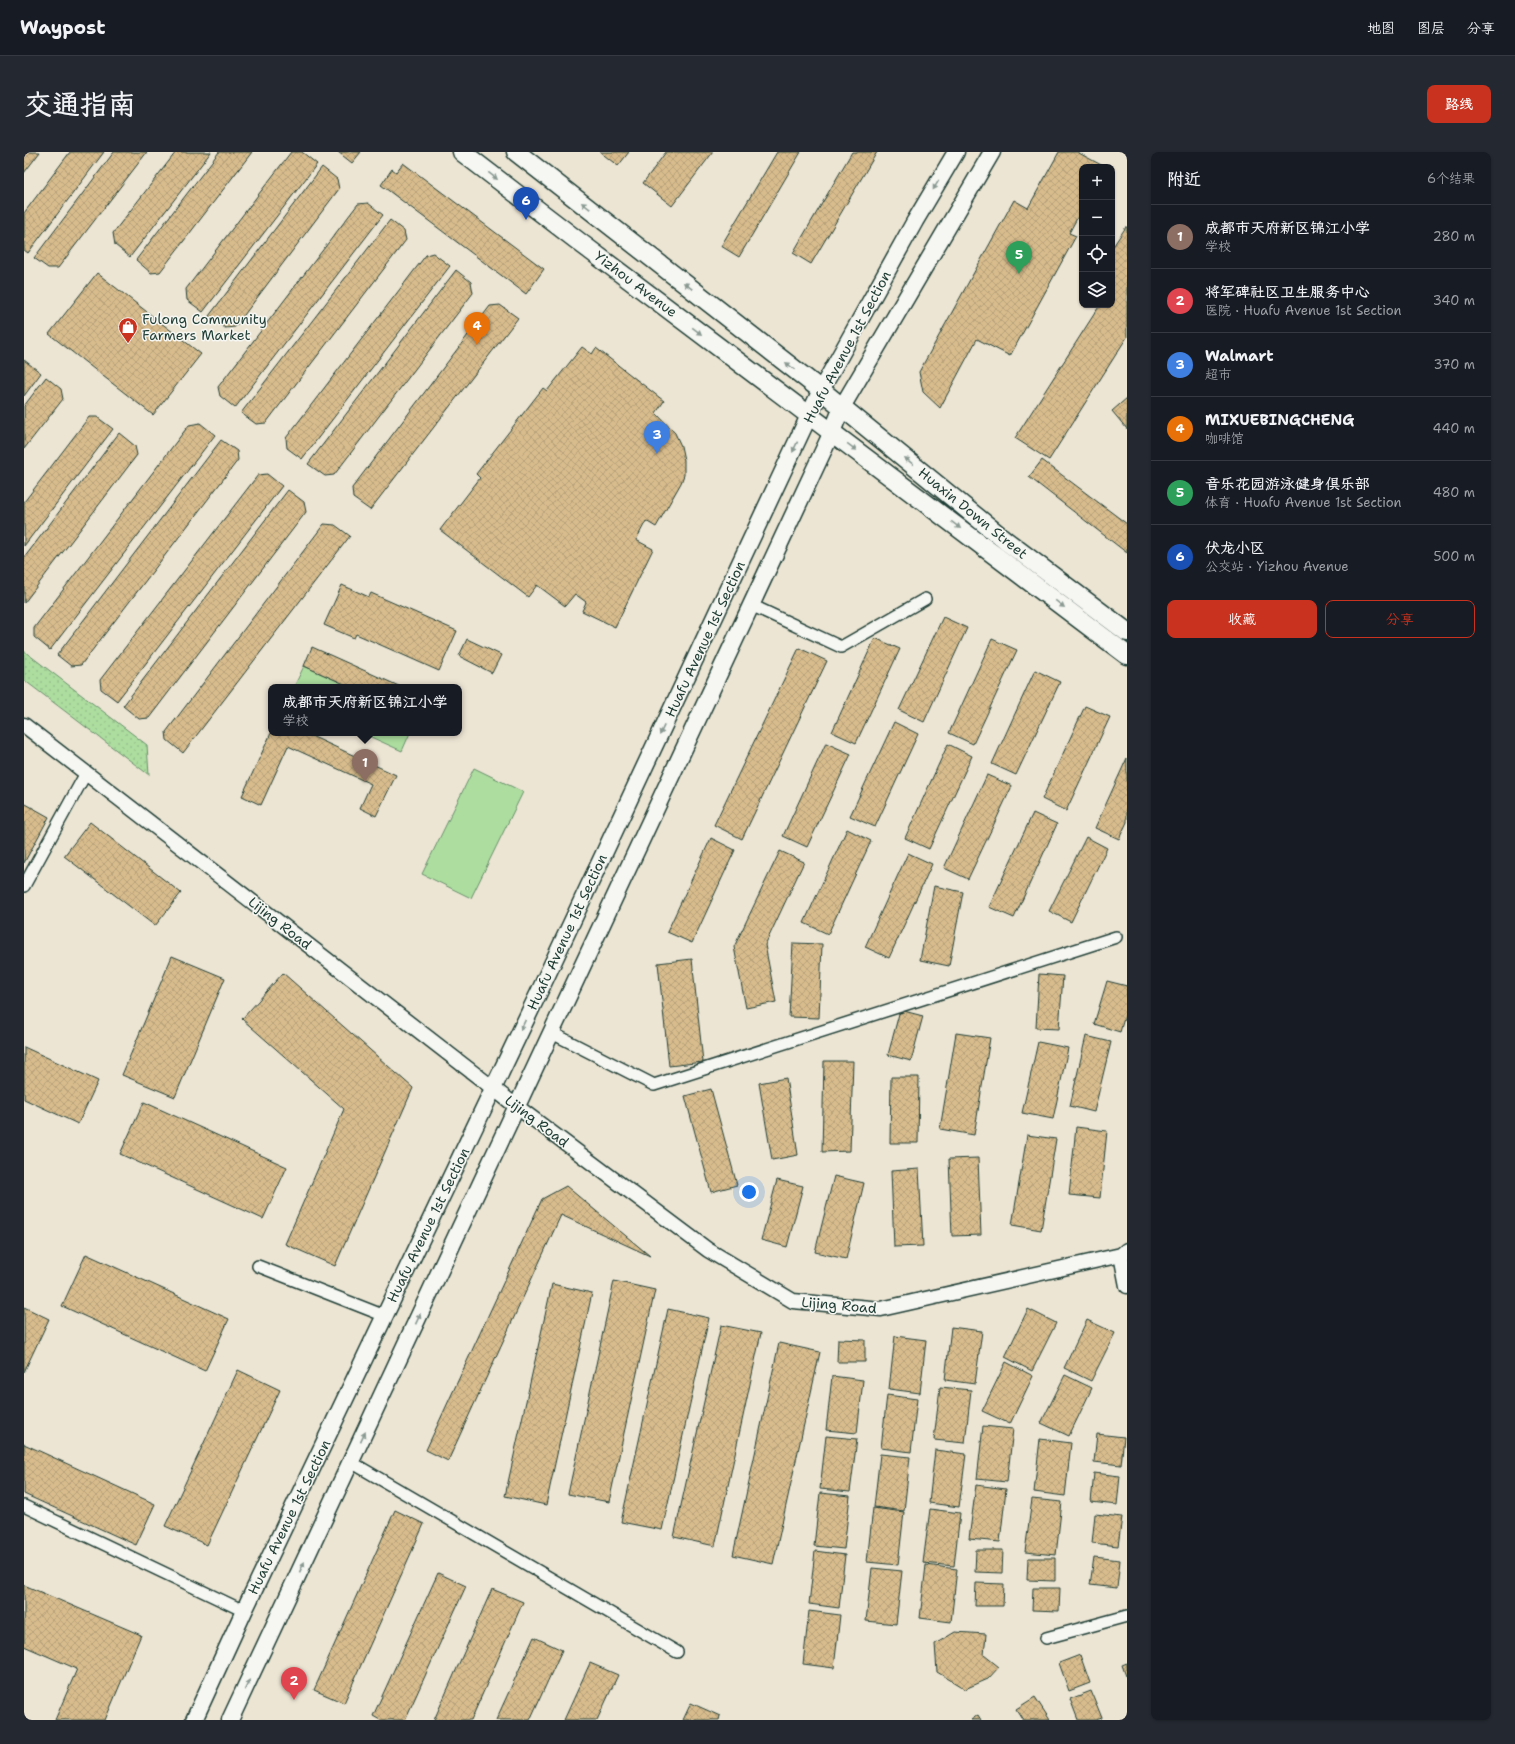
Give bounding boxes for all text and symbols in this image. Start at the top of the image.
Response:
text: Waypost [20,15,105,40]
text: 地图 [1367,19,1395,37]
text: 图层 [1417,19,1445,37]
text: 分享 [1467,19,1495,37]
text: 交通指南 [24,85,136,123]
button: 路线 [1427,85,1491,123]
map controls [1079,164,1115,308]
button: + [1079,164,1115,200]
text: 附近 [1167,168,1201,190]
text: 6个结果 [1427,170,1475,187]
one-way arrow [488,172,499,180]
one-way arrow [933,179,940,191]
pin: 6 [513,187,539,220]
button: − [1079,200,1115,236]
one-way arrow [580,202,591,210]
text: 成都市天府新区锦江小学 [1205,218,1370,238]
text: 1 [1177,228,1183,245]
text: 280 m [1433,228,1475,245]
button: locate [1079,236,1115,272]
text: 学校 [1205,238,1231,255]
pin: 5 [1006,241,1032,274]
street label: Yizhou Avenue [591,247,681,321]
street label: Huafu Avenue 1st Section [799,267,895,426]
button: layers [1079,272,1115,308]
one-way arrow [682,282,693,290]
text: 将军碑社区卫生服务中心 [1205,282,1370,302]
text: 2 [1175,292,1185,309]
text: 340 m [1433,292,1475,309]
text: 医院 · Huafu Avenue 1st Section [1205,302,1401,319]
place label: Fulong Community Farmers Market [142,310,267,344]
pin: 4 [464,312,490,345]
shop icon: Fulong Community Farmers Market [117,316,139,344]
one-way arrow [692,326,703,335]
text: Walmart [1205,346,1274,366]
text: 3 [1175,356,1185,373]
text: 370 m [1433,356,1475,373]
one-way arrow [785,362,796,371]
text: 超市 [1205,366,1231,383]
text: MIXUEBINGCHENG [1205,410,1354,430]
text: 4 [1175,420,1185,437]
text: 440 m [1433,420,1475,437]
pin: 3 [644,421,670,454]
text: 咖啡馆 [1205,430,1244,447]
one-way arrow [792,442,798,453]
one-way arrow [847,443,858,451]
one-way arrow [904,457,914,466]
street label: Huaxin Down Street [915,463,1031,563]
text: 音乐花园游泳健身俱乐部 [1205,474,1370,494]
text: 5 [1176,484,1184,501]
text: 480 m [1433,484,1475,501]
text: 体育 · Huafu Avenue 1st Section [1205,494,1401,511]
one-way arrow [951,521,962,530]
text: 伏龙小区 [1205,538,1265,558]
text: 6 [1175,548,1185,565]
text: 500 m [1433,548,1475,565]
street label: Huafu Avenue 1st Section [661,558,749,720]
text: 公交站 · Yizhou Avenue [1205,558,1349,575]
one-way arrow [1054,600,1065,608]
button: 收藏 [1167,600,1317,638]
button: 分享 [1325,600,1475,638]
popup [268,684,462,736]
text: 成都市天府新区锦江小学 [282,692,448,712]
text: 学校 [282,712,309,729]
one-way arrow [659,724,665,736]
pin: 1 [352,749,378,782]
street label: Huafu Avenue 1st Section [523,851,611,1013]
street label: Lijing Road [245,893,315,953]
one-way arrow [520,1019,526,1031]
street label: Lijing Road [501,1091,573,1151]
street label: Huafu Avenue 1st Section [383,1144,474,1305]
your location [739,1182,759,1202]
street label: Lijing Road [801,1293,878,1317]
one-way arrow [415,1313,421,1324]
one-way arrow [360,1431,366,1442]
street label: Huafu Avenue 1st Section [244,1436,335,1597]
one-way arrow [299,1561,305,1573]
pin: 2 [281,1667,307,1700]
one-way arrow [244,1679,250,1690]

